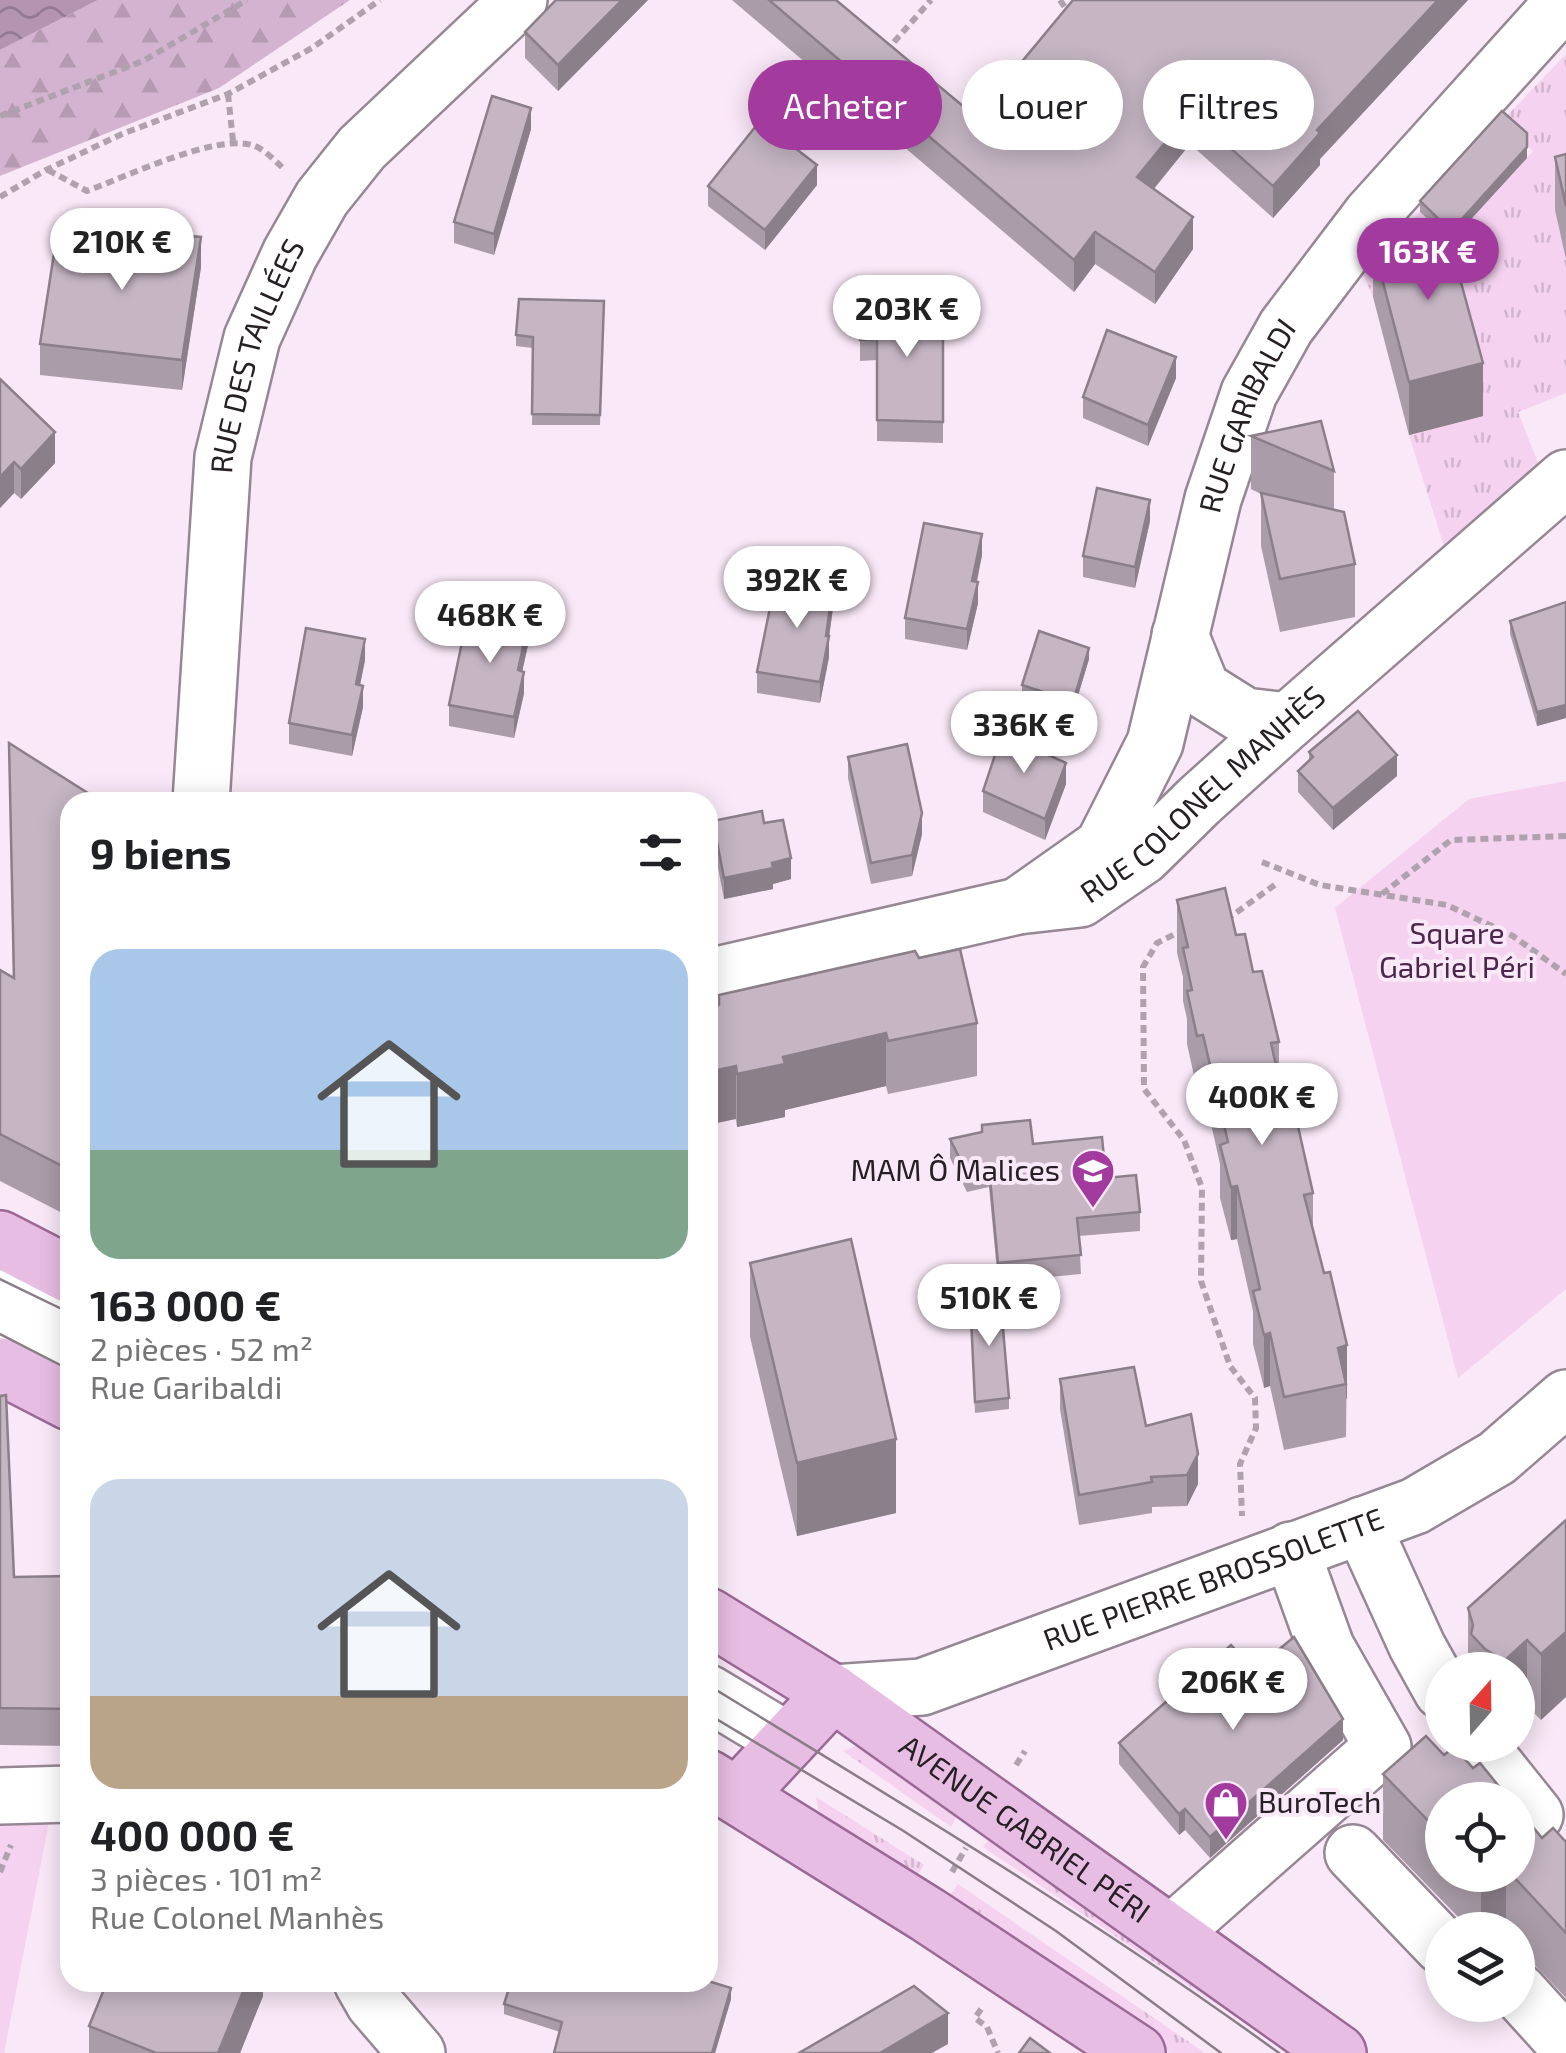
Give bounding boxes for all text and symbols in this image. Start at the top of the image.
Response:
chip: Acheter [748,60,942,150]
chip: Louer [962,60,1123,150]
chip: Filtres [1143,60,1314,150]
pin: 210K € [41,208,203,293]
pin: 163K € [1347,218,1509,303]
text: 210K € [72,221,172,259]
text: 163K € [1379,231,1477,269]
street label: RUE DES TAILLÉES [202,232,311,474]
pin: 203K € [826,275,988,360]
text: 203K € [855,288,959,326]
street label: RUE GARIBALDI [1190,311,1302,516]
pin: 392K € [716,546,878,631]
text: 392K € [745,559,849,597]
pin: 468K € [409,581,571,666]
text: 468K € [437,594,543,632]
street label: RUE COLONEL MANHÈS [1073,677,1331,909]
pin: 336K € [943,691,1105,776]
text: 336K € [973,704,1075,742]
icon: filters [633,825,688,880]
text: 9 biens [90,827,232,877]
park label: Square Gabriel Péri [1379,914,1535,984]
icon: home [299,1014,479,1194]
pin: 400K € [1181,1063,1343,1148]
text: 400K € [1208,1076,1316,1114]
school or university icon: MAM Ô Malices [1070,1148,1116,1209]
place label: MAM Ô Malices [850,1151,1060,1187]
pin: 510K € [908,1264,1070,1349]
text: 510K € [939,1277,1039,1315]
text: 163 000 € [90,1279,281,1329]
text: 2 pièces · 52 m² [90,1329,313,1367]
text: Rue Garibaldi [90,1367,282,1405]
street label: RUE PIERRE BROSSOLETTE [1038,1499,1388,1657]
icon: home [299,1544,479,1724]
pin: 206K € [1152,1648,1314,1733]
north arrow [1425,1652,1535,1762]
map controls [1425,1652,1535,2022]
text: 206K € [1180,1661,1286,1699]
street label: AVENUE GABRIEL PÉRI [893,1726,1158,1929]
shop icon: BuroTech [1203,1780,1249,1841]
button: locate [1425,1782,1535,1892]
place label: BuroTech [1258,1783,1381,1819]
text: 400 000 € [90,1809,294,1859]
text: 3 pièces · 101 m² [90,1859,322,1897]
text: Rue Colonel Manhès [90,1897,384,1935]
button: layers [1425,1912,1535,2022]

